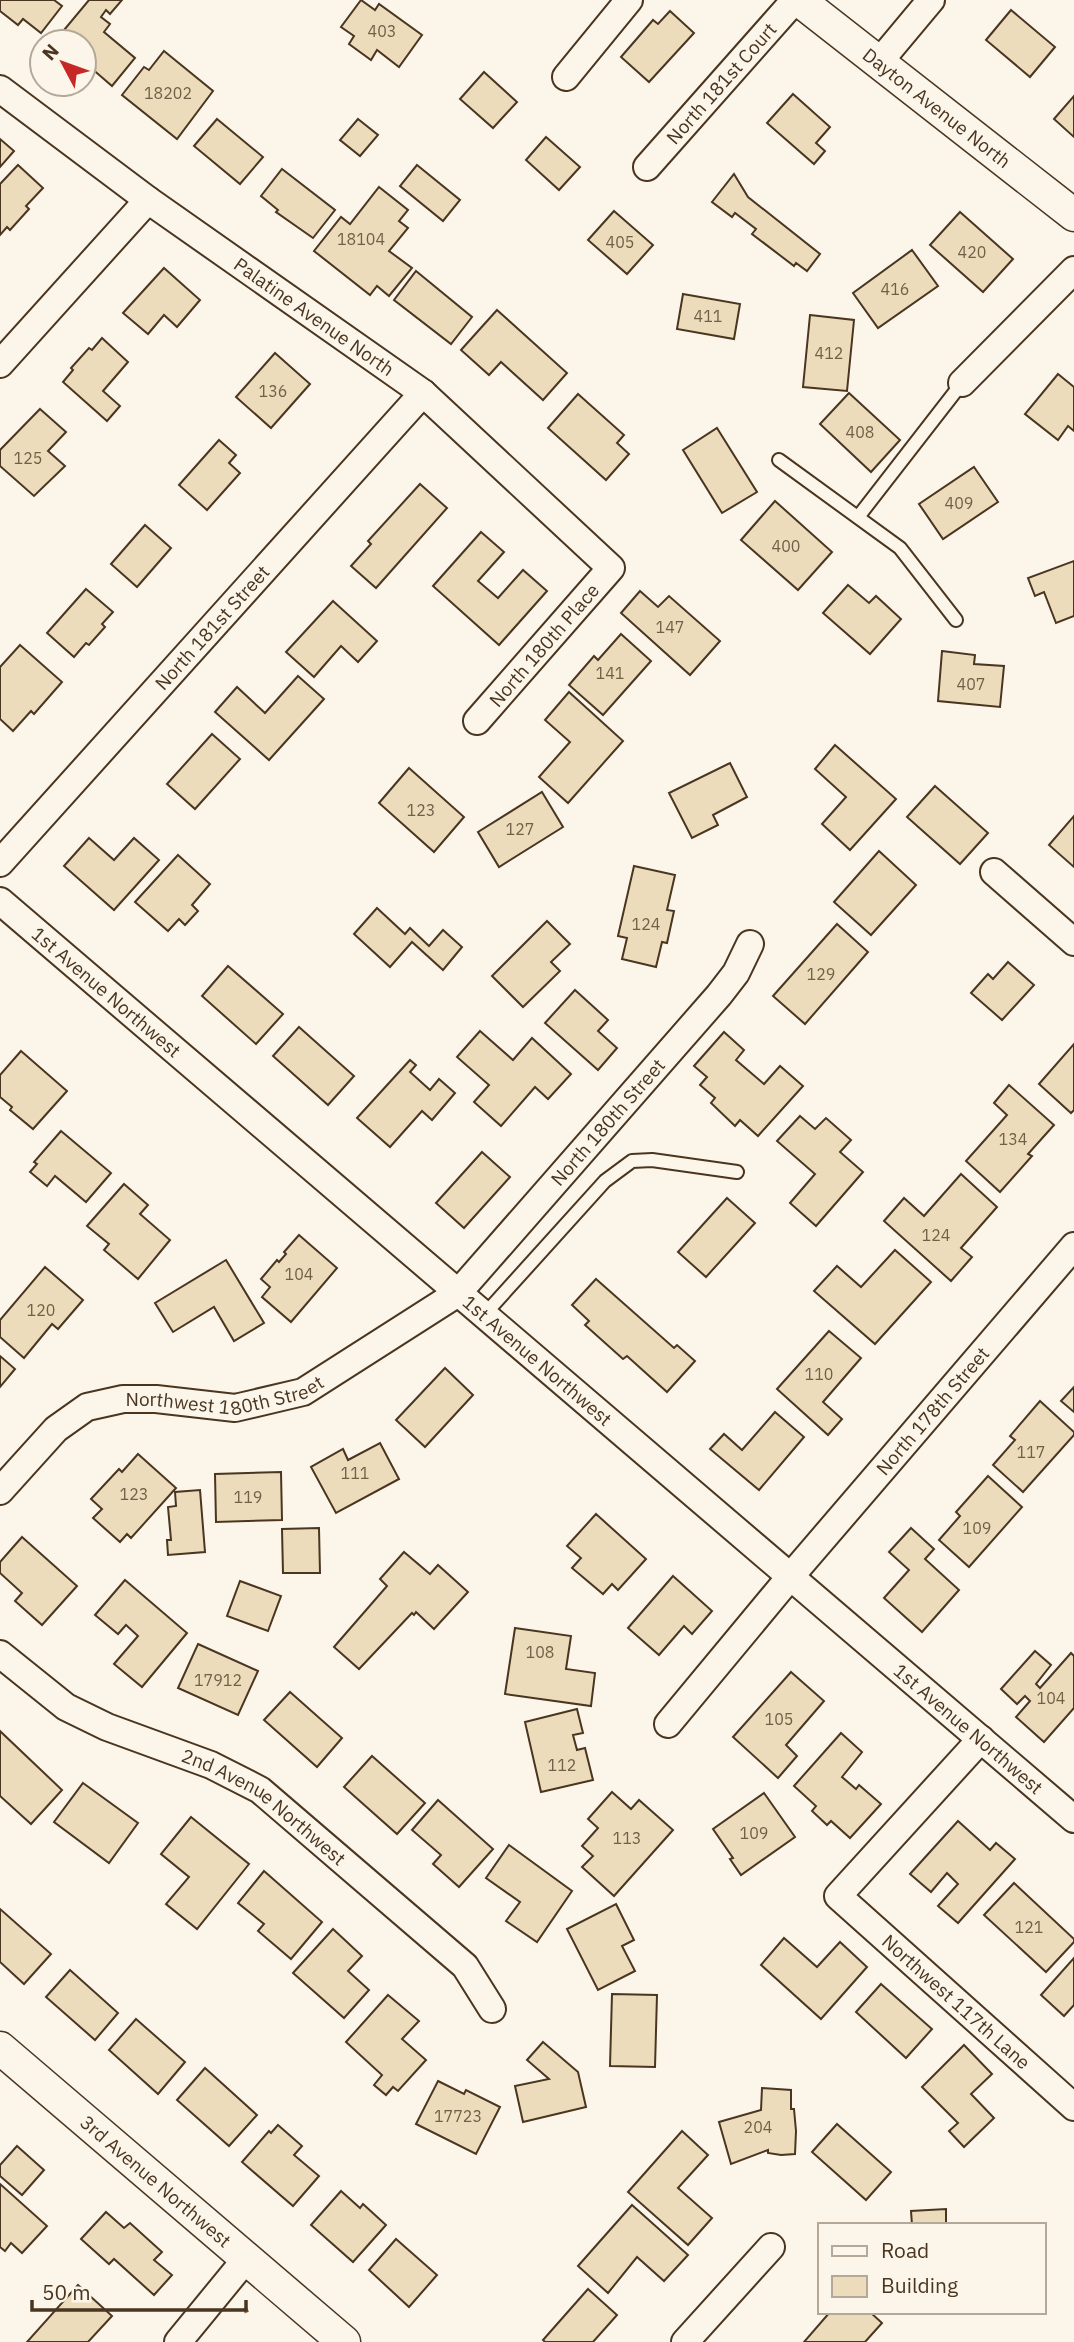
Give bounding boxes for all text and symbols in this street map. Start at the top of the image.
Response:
street label: North 181st Court [661,17,782,149]
house number: 403 [368,21,396,41]
north arrow [28,28,98,98]
text: N [37,39,64,65]
street label: Dayton Avenue North [858,42,1016,173]
house number: 18202 [144,83,192,103]
house number: 18104 [337,229,385,249]
house number: 405 [606,232,634,252]
house number: 420 [958,242,986,262]
street label: Palatine Avenue North [229,252,399,381]
house number: 416 [881,279,909,299]
house number: 411 [694,306,722,326]
house number: 412 [815,343,843,363]
house number: 136 [259,381,287,401]
house number: 408 [846,422,874,442]
house number: 125 [14,448,42,468]
house number: 409 [945,493,973,513]
house number: 400 [772,536,800,556]
street label: North 181st Street [150,560,274,695]
street label: North 180th Place [484,578,604,712]
house number: 147 [656,617,684,637]
house number: 141 [596,663,624,683]
house number: 407 [957,674,985,694]
house number: 123 [407,800,435,820]
house number: 127 [506,819,534,839]
house number: 124 [632,914,660,934]
street label: 1st Avenue Northwest [27,921,186,1062]
house number: 129 [807,964,835,984]
street label: North 180th Street [546,1053,670,1191]
house number: 134 [999,1129,1027,1149]
house number: 124 [922,1225,950,1245]
house number: 104 [285,1264,313,1284]
street label: 1st Avenue Northwest [458,1290,617,1431]
house number: 120 [27,1300,55,1320]
street label: North 178th Street [871,1342,994,1480]
house number: 110 [805,1364,833,1384]
street label: Northwest 180th Street [126,1370,328,1421]
house number: 117 [1017,1442,1045,1462]
house number: 111 [341,1463,369,1483]
house number: 123 [120,1484,148,1504]
house number: 119 [234,1487,262,1507]
house number: 109 [963,1518,991,1538]
house number: 108 [526,1642,554,1662]
street label: 1st Avenue Northwest [889,1658,1048,1799]
house number: 17912 [194,1670,242,1690]
house number: 104 [1037,1688,1065,1708]
house number: 105 [765,1709,793,1729]
street label: 2nd Avenue Northwest [178,1743,351,1870]
house number: 112 [548,1755,576,1775]
house number: 109 [740,1823,768,1843]
house number: 113 [613,1828,641,1848]
house number: 121 [1015,1917,1043,1937]
street label: Northwest 117th Lane [877,1929,1035,2074]
house number: 17723 [434,2106,482,2126]
street label: 3rd Avenue Northwest [75,2110,236,2252]
house number: 204 [744,2117,772,2137]
legend [818,2223,1046,2314]
text: Road [881,2236,929,2264]
scale bar [32,2268,245,2312]
text: Building [881,2271,958,2299]
text: 50 m [42,2278,91,2306]

